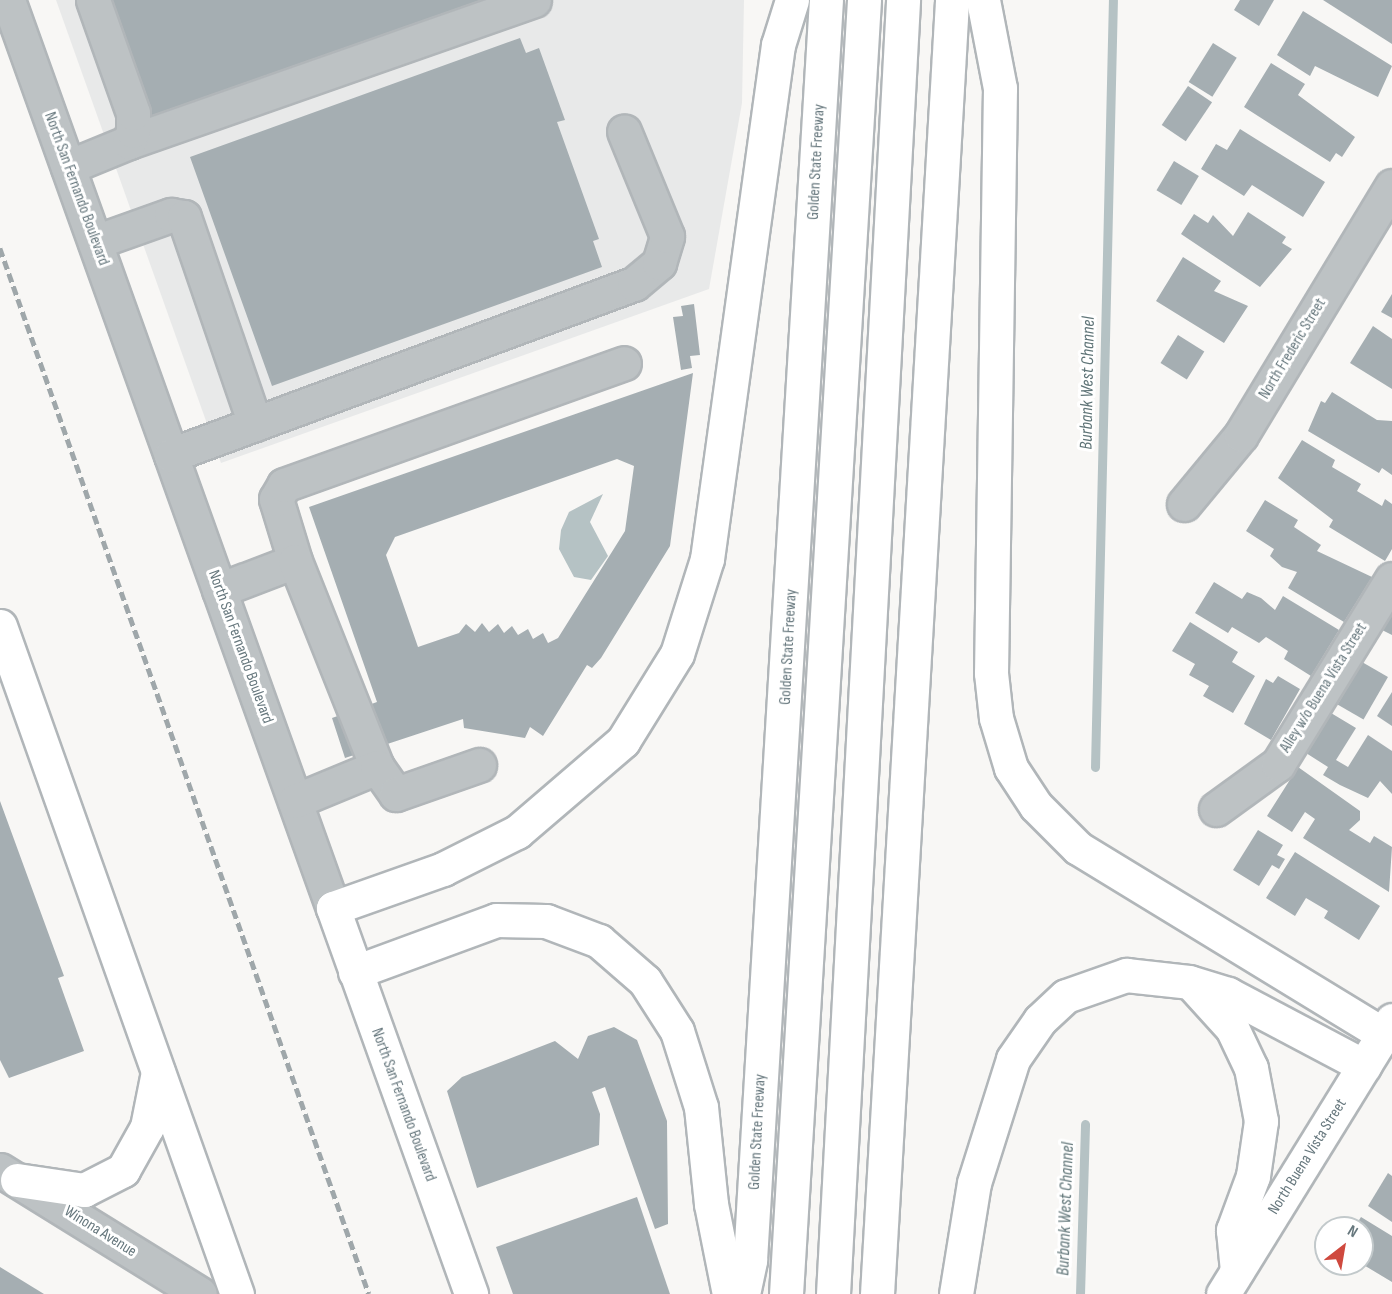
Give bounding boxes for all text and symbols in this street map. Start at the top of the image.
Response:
street label: Golden State Freeway [804,104,830,220]
street label: North San Fernando Boulevard [39,110,113,268]
street label: North Frederic Street [1255,295,1331,403]
water label: Burbank West Channel [1076,316,1100,450]
street label: North San Fernando Boulevard [203,568,277,726]
street label: Golden State Freeway [776,589,802,705]
street label: Alley w/o Buena Vista Street [1276,620,1372,756]
street label: North San Fernando Boulevard [366,1026,440,1184]
street label: Golden State Freeway [745,1074,771,1190]
street label: North Buena Vista Street [1265,1096,1351,1218]
water label: Burbank West Channel [1053,1142,1079,1276]
street label: Winona Avenue [60,1202,140,1262]
north arrow [1314,1216,1374,1276]
text: N [1344,1222,1361,1242]

